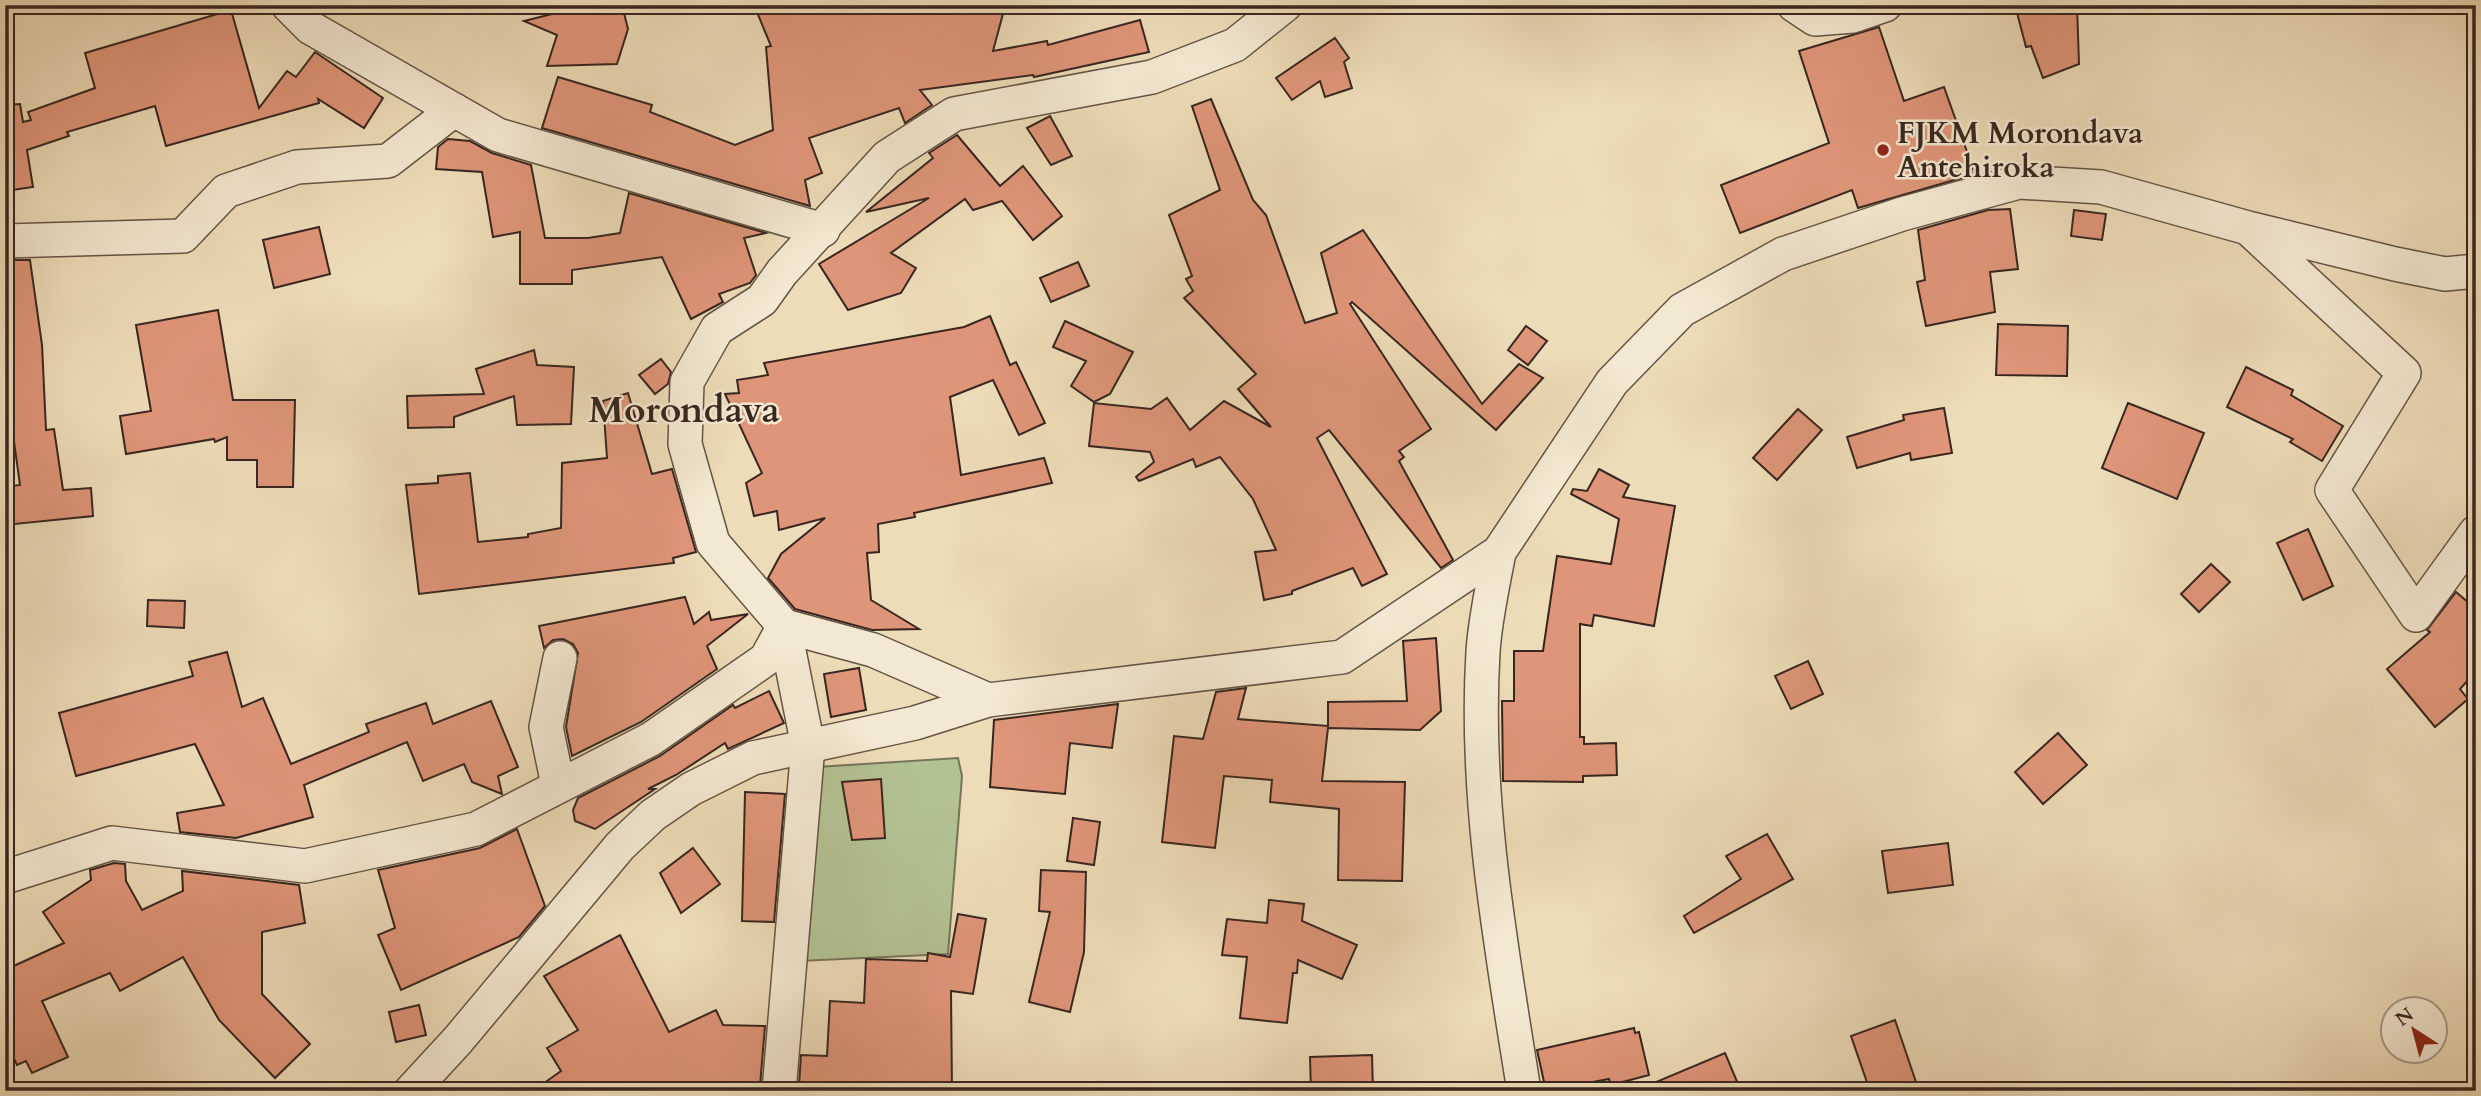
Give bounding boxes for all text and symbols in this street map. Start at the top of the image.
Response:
place label: FJKM Morondava Antehiroka [1897,113,2143,188]
marker: FJKM Morondava Antehiroka [1875,142,1891,158]
district label: Morondava [588,385,780,435]
north arrow [2380,995,2450,1064]
text: N [2390,1001,2419,1032]

